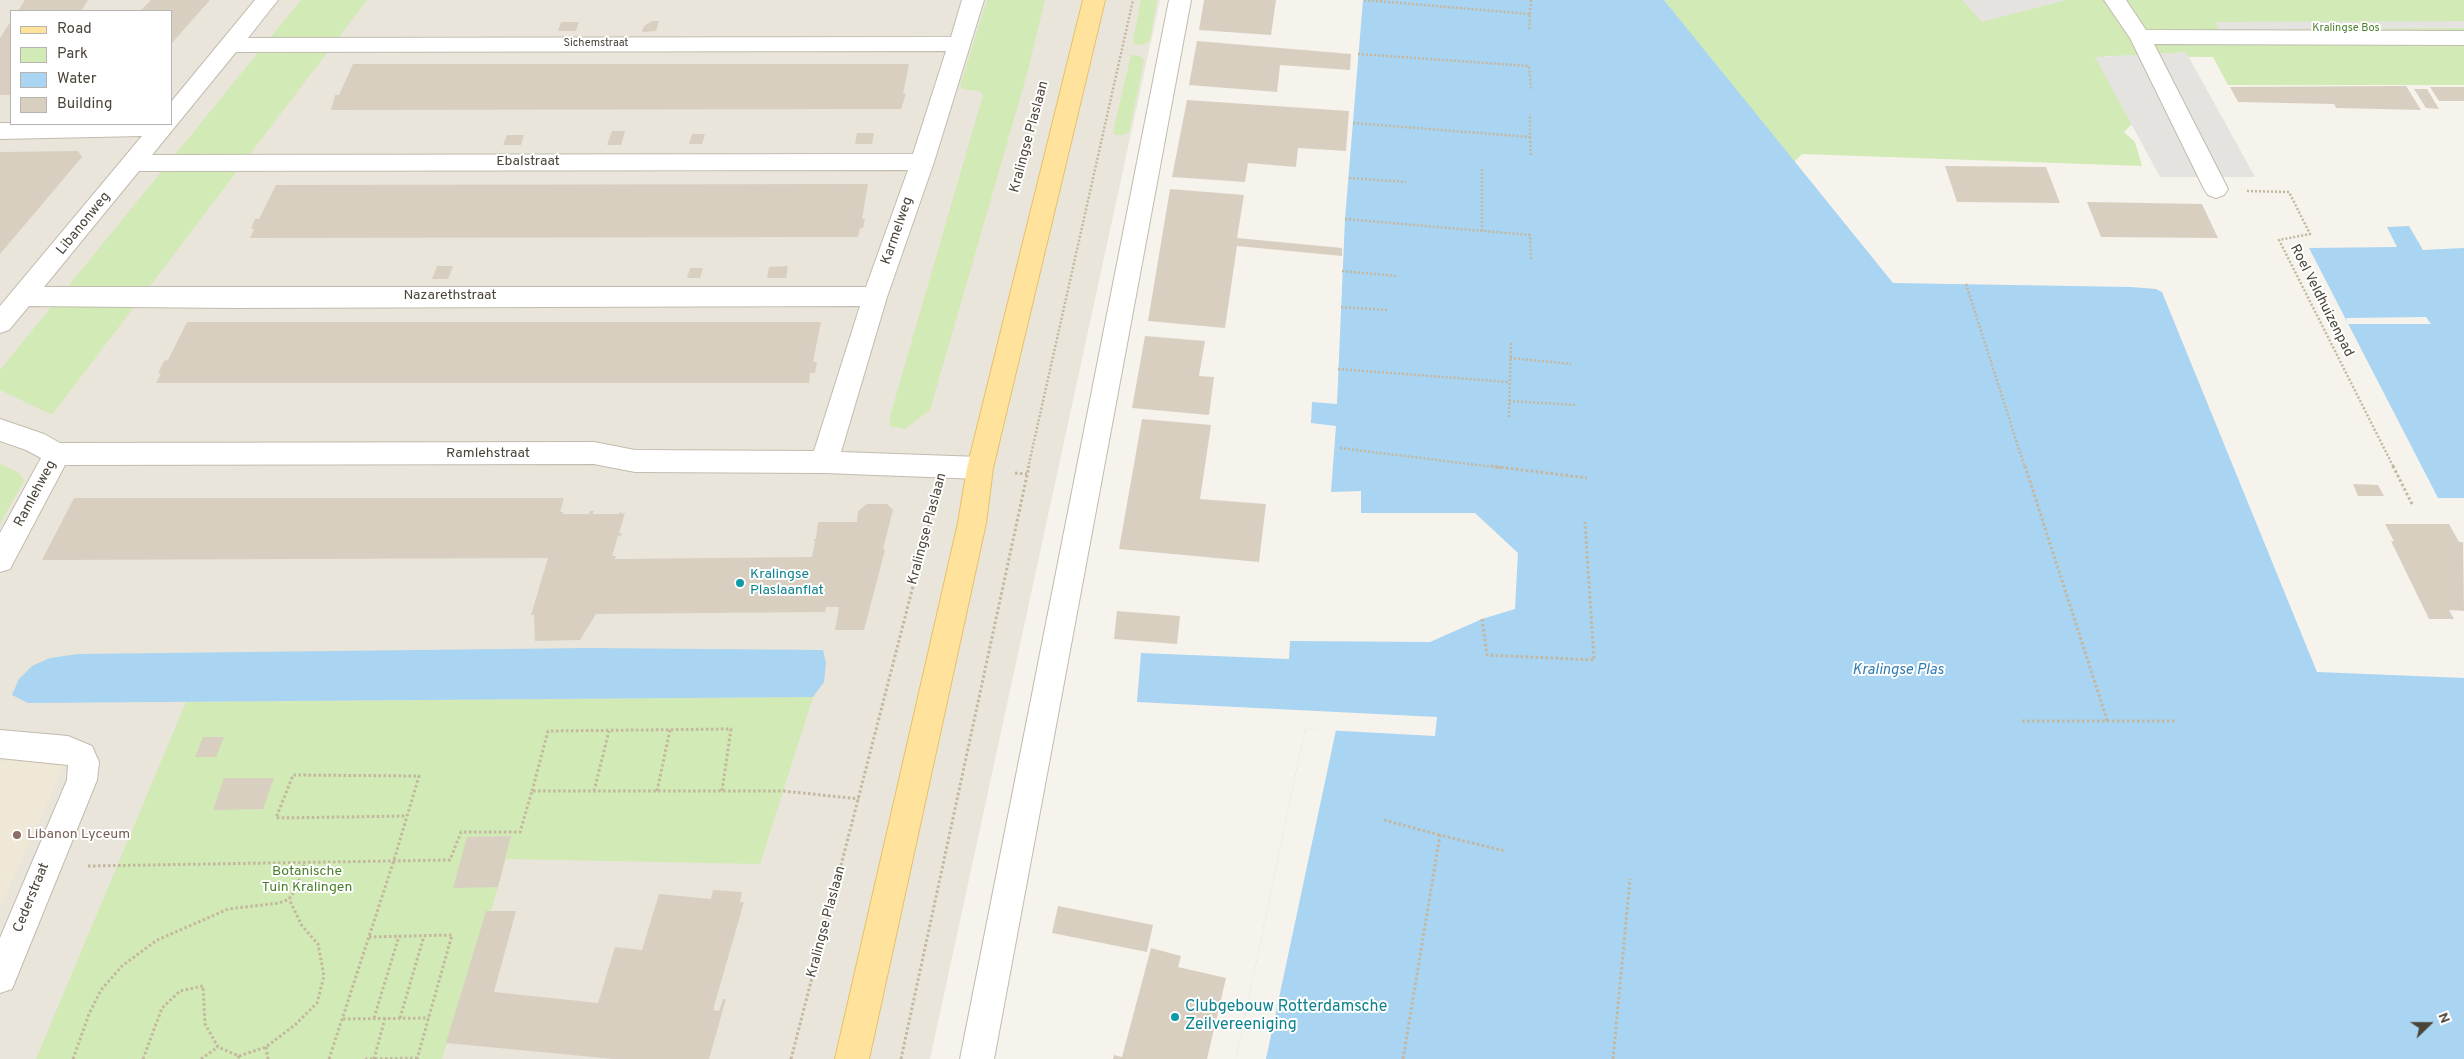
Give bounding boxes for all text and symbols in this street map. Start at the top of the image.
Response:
legend [10,10,172,125]
text: Road [57,20,92,39]
park label: Kralingse Bos [2312,22,2380,36]
street label: Sichemstraat [563,37,629,51]
text: Park [57,45,88,64]
text: Water [57,70,96,89]
street label: Kralingse Plaslaan [1007,79,1053,195]
text: Building [57,95,112,114]
street label: Ebalstraat [496,154,560,170]
street label: Libanonweg [54,189,114,259]
street label: Karmelweg [879,195,917,267]
street label: Roel Veldhuizenpad [2285,242,2357,360]
street label: Nazarethstraat [403,288,497,304]
street label: Ramlehstraat [446,446,530,462]
street label: Ramlehweg [11,458,61,530]
street label: Kralingse Plaslaan [905,471,951,587]
place label: Kralingse Plaslaanflat [750,567,824,600]
marker: Kralingse Plaslaanflat [734,577,746,589]
water label: Kralingse Plas [1852,662,1944,680]
place label: Libanon Lyceum [27,827,130,843]
marker: Libanon Lyceum [11,829,23,841]
street label: Cederstraat [10,861,54,935]
park label: Botanische Tuin Kralingen [262,864,352,896]
street label: Kralingse Plaslaan [804,864,850,980]
place label: Clubgebouw Rotterdamsche Zeilvereeniging [1185,998,1387,1036]
north arrow [2404,999,2454,1049]
text: N [2434,1010,2453,1026]
marker: Clubgebouw Rotterdamsche Zeilvereeniging [1169,1011,1181,1023]

